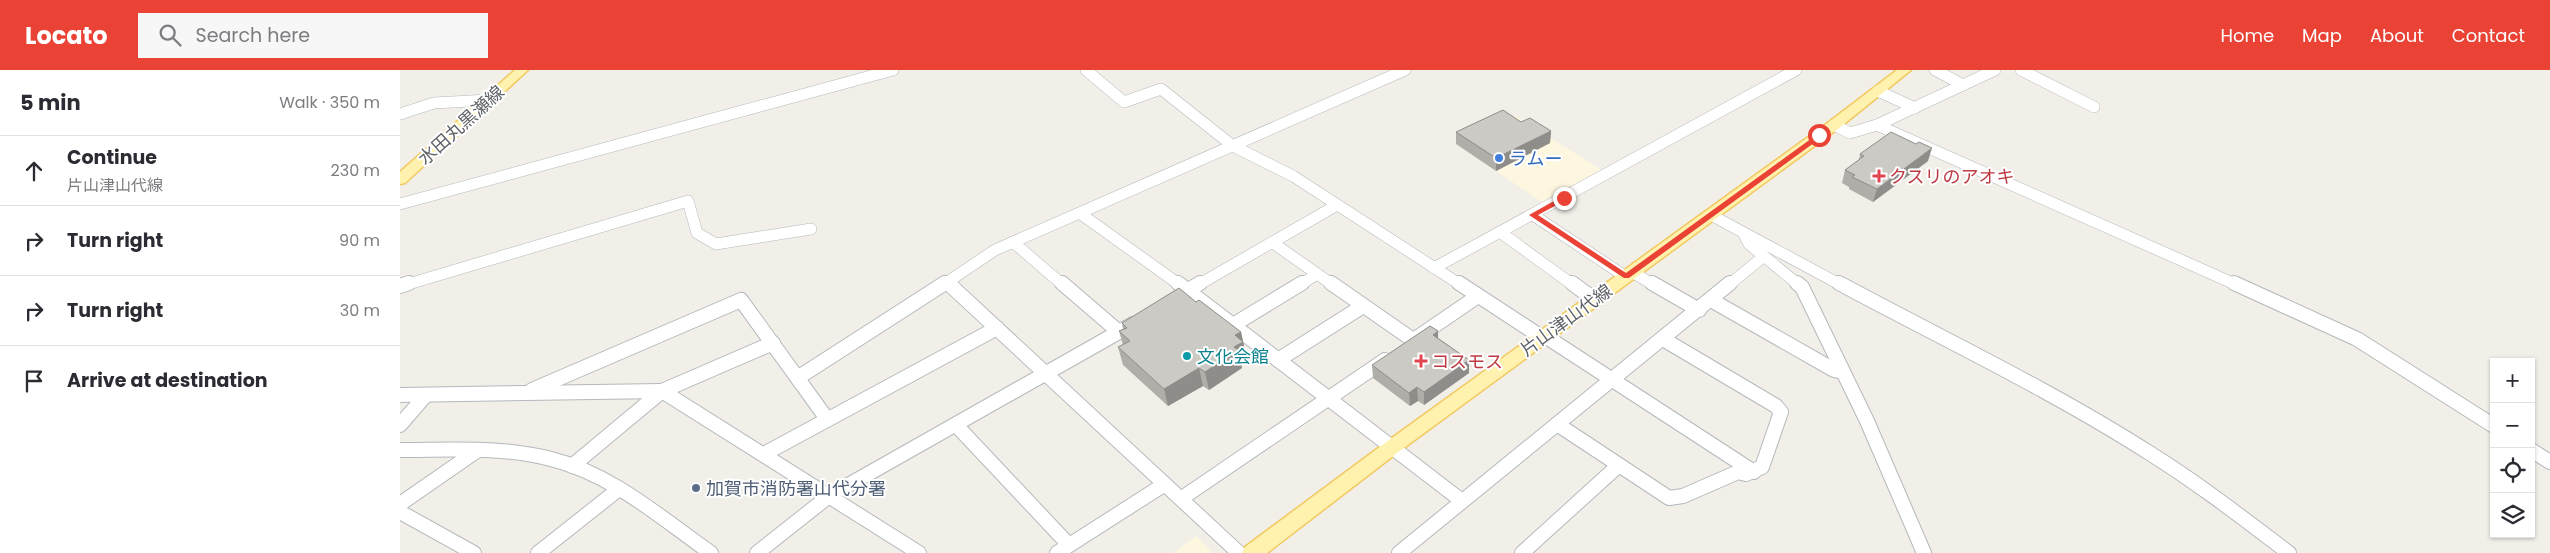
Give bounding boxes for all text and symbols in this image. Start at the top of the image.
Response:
search box [138,13,488,58]
text: Locato [25,19,108,52]
icon: search [156,21,184,49]
text: Search here [196,22,310,49]
text: Home [2220,23,2274,48]
text: Map [2302,23,2342,48]
text: About [2370,23,2424,48]
text: Contact [2452,23,2525,48]
street label: 水田丸黒瀬線 [413,80,509,170]
text: 5 min [20,88,81,117]
text: Walk · 350 m [279,91,380,114]
route start [1808,124,1831,147]
text: Continue [67,144,157,171]
place label: ラムー [1509,146,1562,171]
marker: ラムー [1493,152,1505,164]
icon: ahead [20,157,48,185]
text: 230 m [331,159,380,182]
place label: クスリのアオキ [1889,164,2014,189]
marker: クスリのアオキ [1873,170,1885,182]
text: 片山津山代線 [67,174,163,197]
route end [1553,187,1576,210]
icon: right [20,227,48,255]
text: Turn right [67,227,163,254]
text: 90 m [339,229,380,252]
street label: 片山津山代線 [1515,278,1617,362]
icon: right [20,297,48,325]
text: Turn right [67,297,163,324]
text: 30 m [340,299,380,322]
place label: 文化会館 [1197,344,1269,369]
place label: コスモス [1431,349,1503,374]
marker: 文化会館 [1181,350,1193,362]
marker: コスモス [1415,355,1427,367]
map controls [2490,358,2535,538]
button: + [2490,358,2535,403]
icon: arrive [20,367,48,395]
text: Arrive at destination [67,367,268,394]
button: − [2490,403,2535,448]
button: locate [2490,448,2535,493]
place label: 加賀市消防署山代分署 [706,476,886,501]
marker: 加賀市消防署山代分署 [690,482,702,494]
button: layers [2490,493,2535,538]

